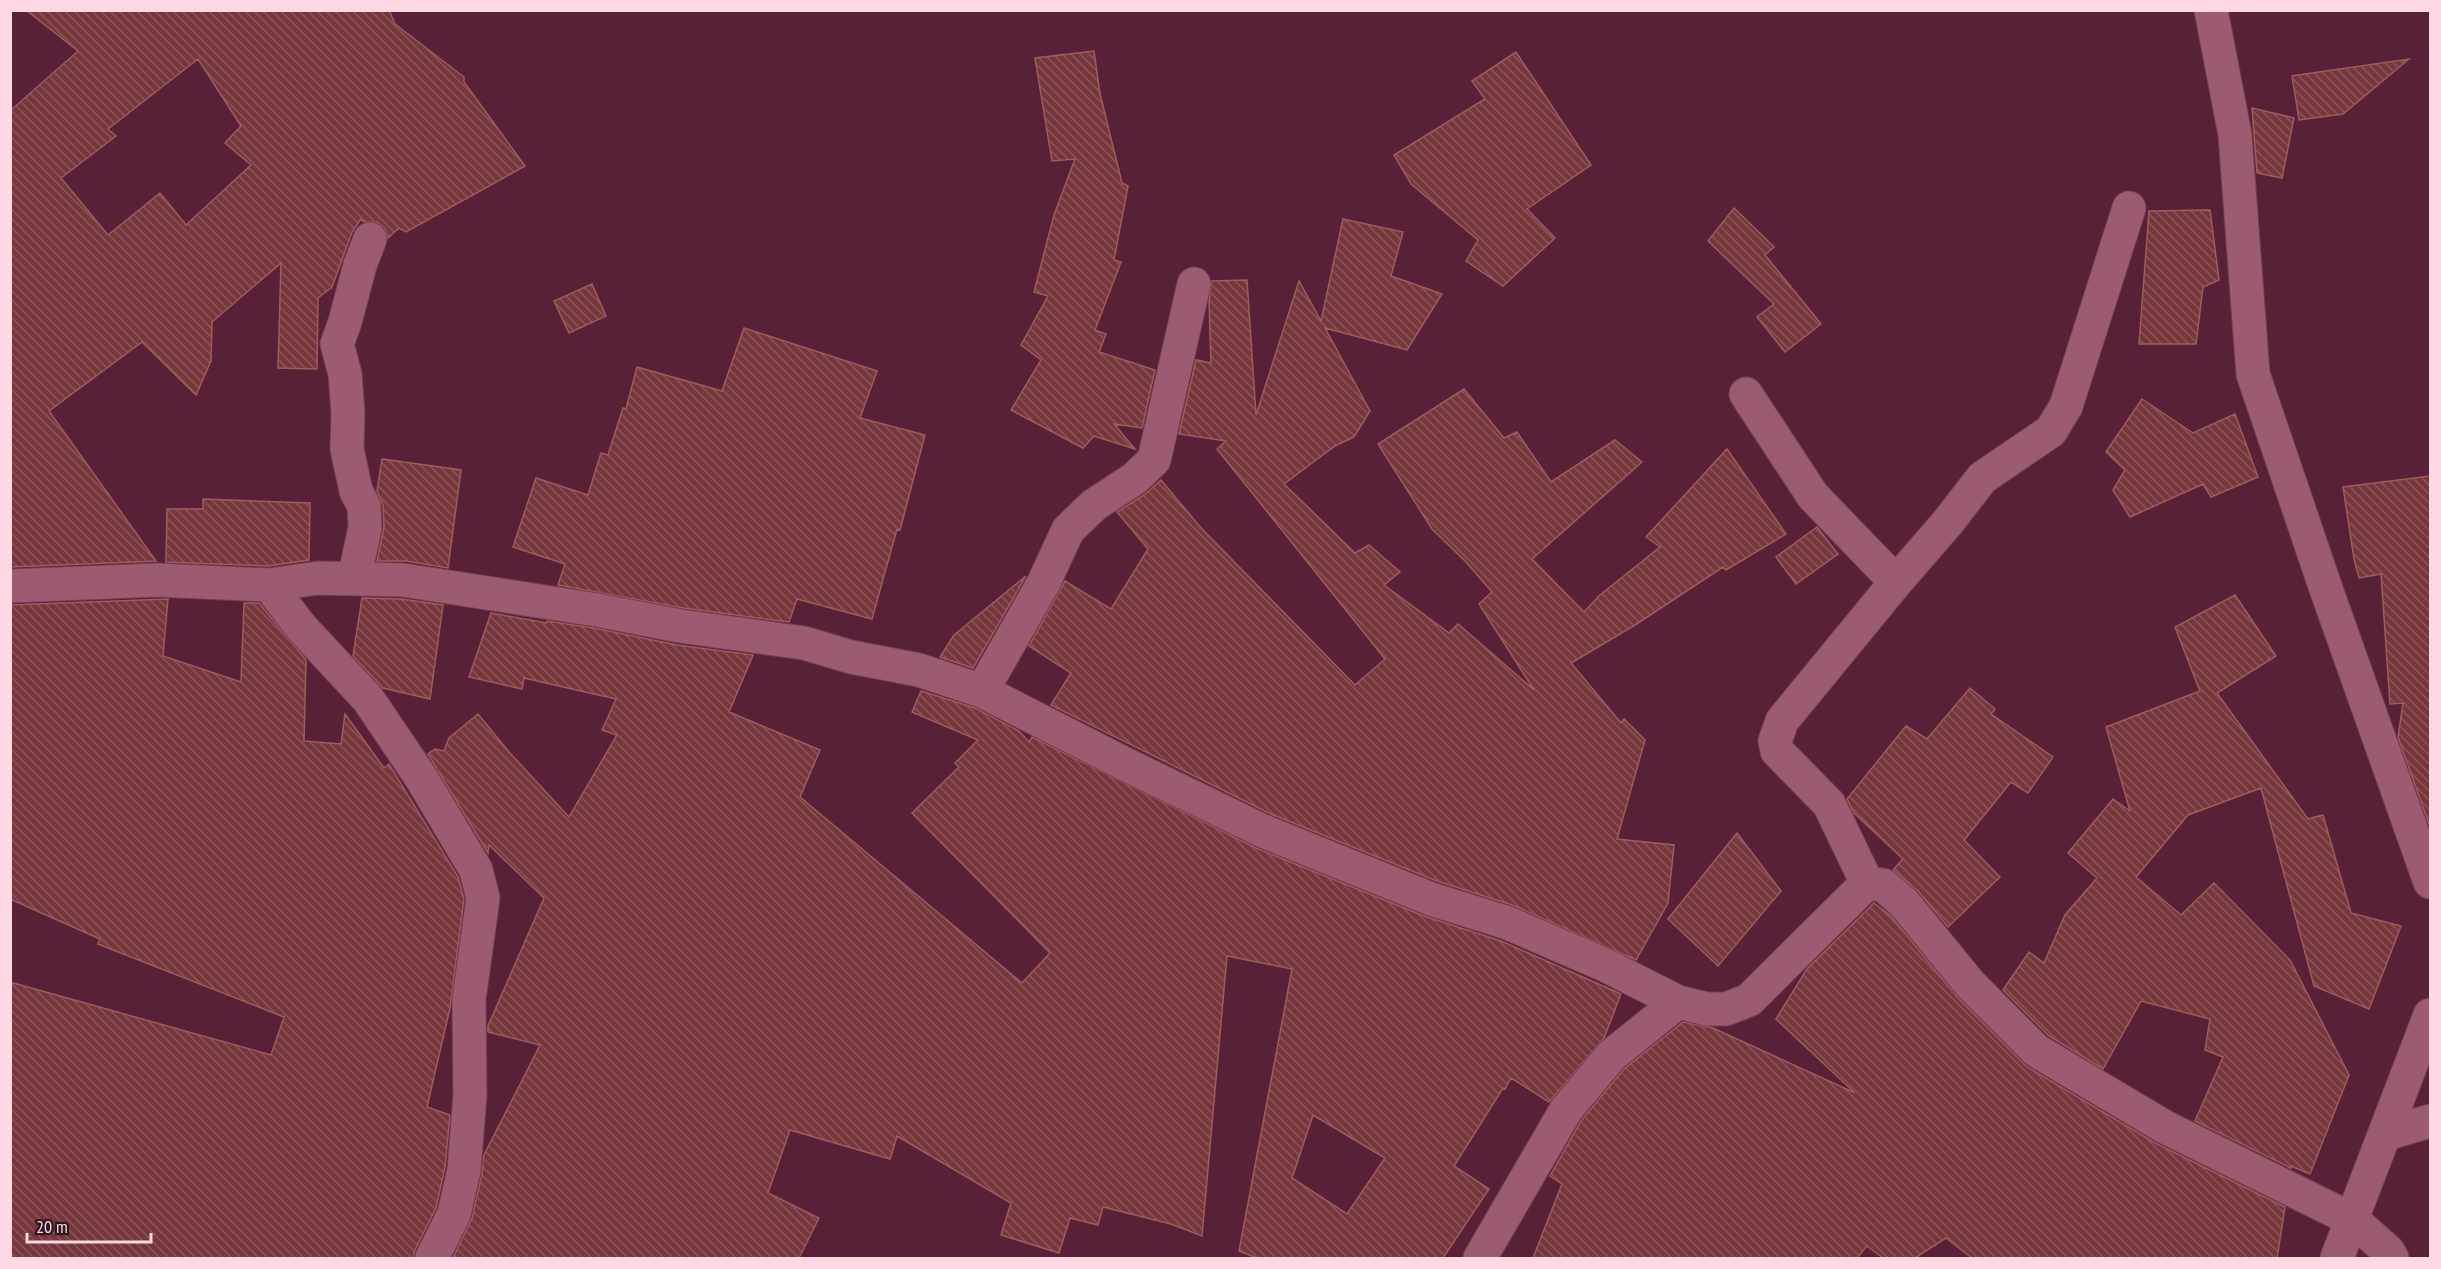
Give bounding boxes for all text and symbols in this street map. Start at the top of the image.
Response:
scale bar [27,1206,152,1244]
text: 20 m [36,1215,68,1238]

